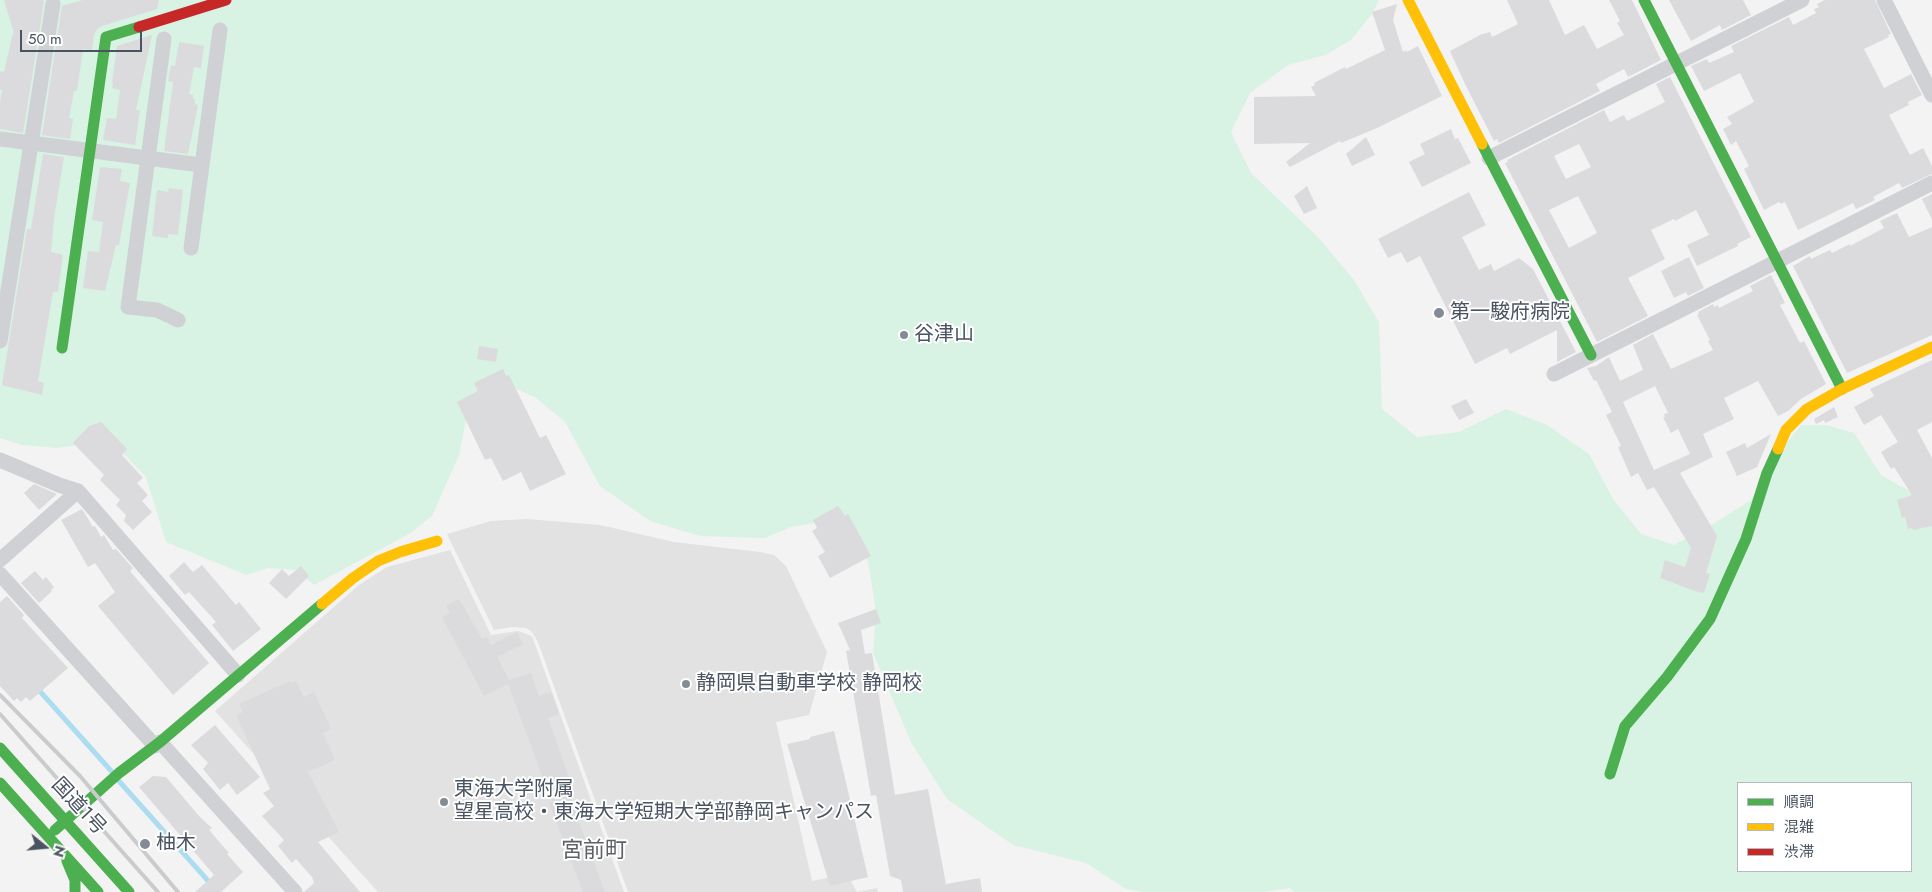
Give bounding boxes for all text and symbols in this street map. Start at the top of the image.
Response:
scale bar [22,20,145,52]
text: 50 m [28,28,62,50]
place label: 第一駿府病院 [1450,301,1570,325]
marker: 第一駿府病院 [1432,306,1446,320]
place label: 谷津山 [914,323,974,347]
marker: 谷津山 [898,329,910,341]
place label: 静岡県自動車学校 静岡校 [696,672,922,696]
marker: 静岡県自動車学校 静岡校 [680,678,692,690]
street label: 国道1号 [46,774,110,840]
place label: 東海大学附属 望星高校・東海大学短期大学部静岡キャンパス [454,778,874,825]
legend [1737,782,1912,872]
text: 順調 [1784,791,1814,813]
marker: 東海大学附属 望星高校・東海大学短期大学部静岡キャンパス [438,796,450,808]
text: 混雑 [1784,816,1814,838]
north arrow [20,822,70,872]
place label: 柚木 [156,832,196,856]
marker: 柚木 [138,837,152,851]
district label: 宮前町 [561,839,627,865]
text: 渋滞 [1784,841,1814,863]
text: N [48,843,71,860]

